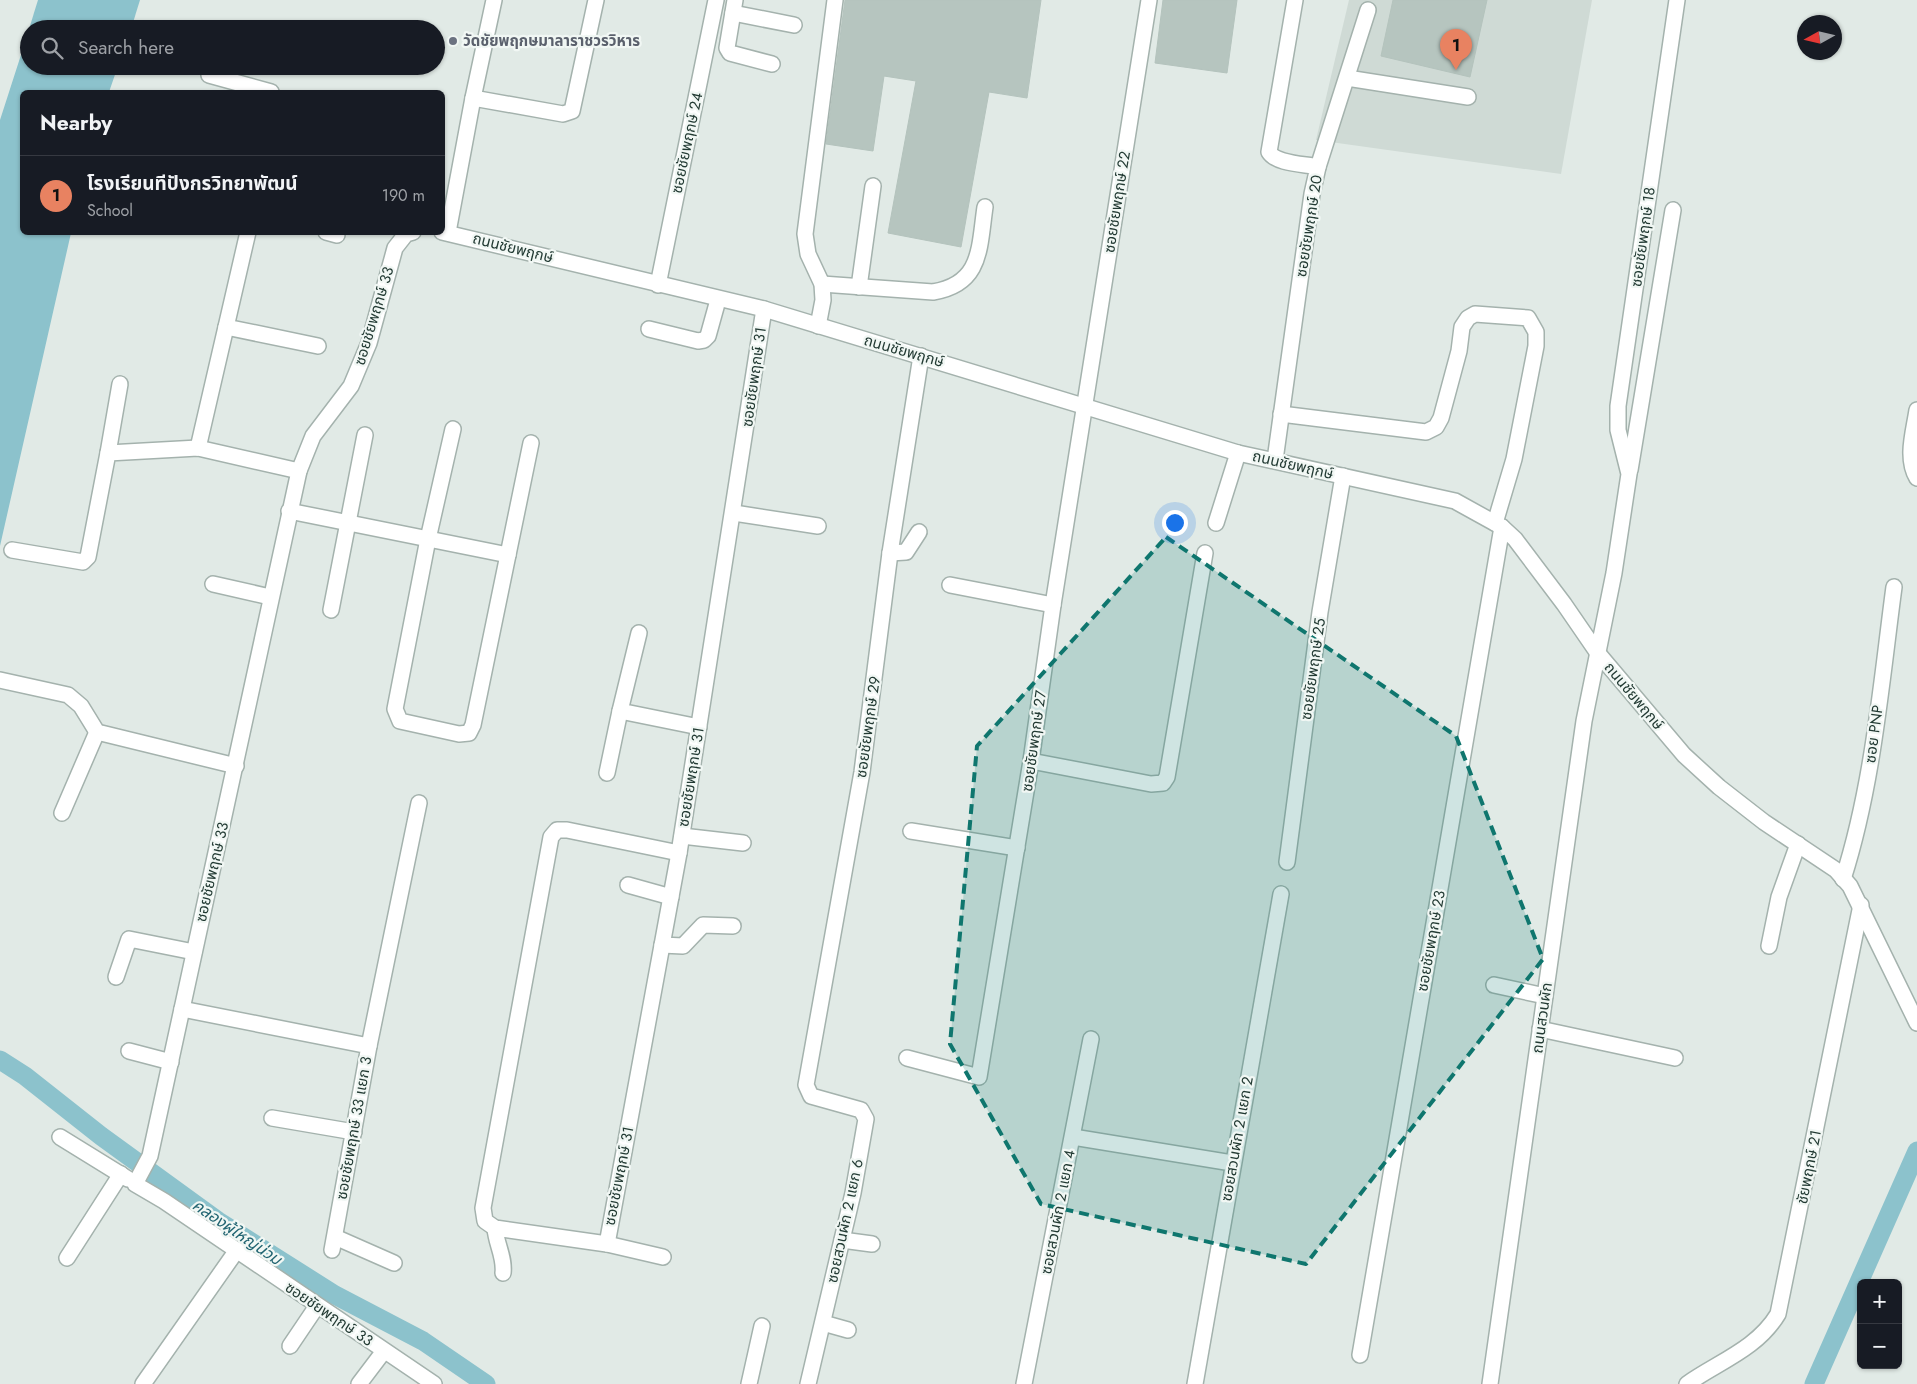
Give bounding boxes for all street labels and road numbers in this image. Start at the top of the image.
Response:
street label: ซอยชัยพฤกษ์ 24 [666,90,709,196]
street label: ซอยชัยพฤกษ์ 22 [1098,150,1136,254]
street label: ซอยชัยพฤกษ์ 20 [1290,173,1328,279]
street label: ซอยชัยพฤกษ์ 18 [1625,186,1661,288]
street label: ถนนชัยพฤกษ์ [470,227,556,269]
street label: ซอยชัยพฤกษ์ 33 [349,264,399,368]
street label: ซอยชัยพฤกษ์ 31 [736,326,772,428]
street label: ถนนชัยพฤกษ์ [861,329,947,373]
street label: ถนนชัยพฤกษ์ [1250,445,1336,485]
street label: ซอยชัยพฤกษ์ 25 [1295,617,1331,721]
street label: ถนนชัยพฤกษ์ [1599,657,1669,735]
street label: ซอยชัยพฤกษ์ 29 [850,675,886,779]
street label: ซอยชัยพฤกษ์ 27 [1016,689,1052,793]
street label: ซอย PNP [1859,704,1889,764]
street label: ซอยชัยพฤกษ์ 31 [672,726,710,828]
street label: ซอยชัยพฤกษ์ 33 [190,820,234,924]
street label: ซอยชัยพฤกษ์ 23 [1411,889,1451,993]
street label: ถนนสวนผัก [1526,981,1558,1055]
street label: ซอยชัยพฤกษ์ 33 แยก 3 [331,1055,377,1201]
street label: ซอยสวนผัก 2 แยก 2 [1215,1075,1259,1203]
street label: ซอยชัยพฤกษ์ 31 [599,1125,639,1227]
street label: ชัยพฤกษ์ 21 [1791,1128,1827,1206]
street label: ซอยสวนผัก 2 แยก 4 [1035,1148,1081,1276]
street label: ซอยสวนผัก 2 แยก 6 [821,1157,869,1285]
street label: ซอยชัยพฤกษ์ 33 [281,1276,377,1352]

